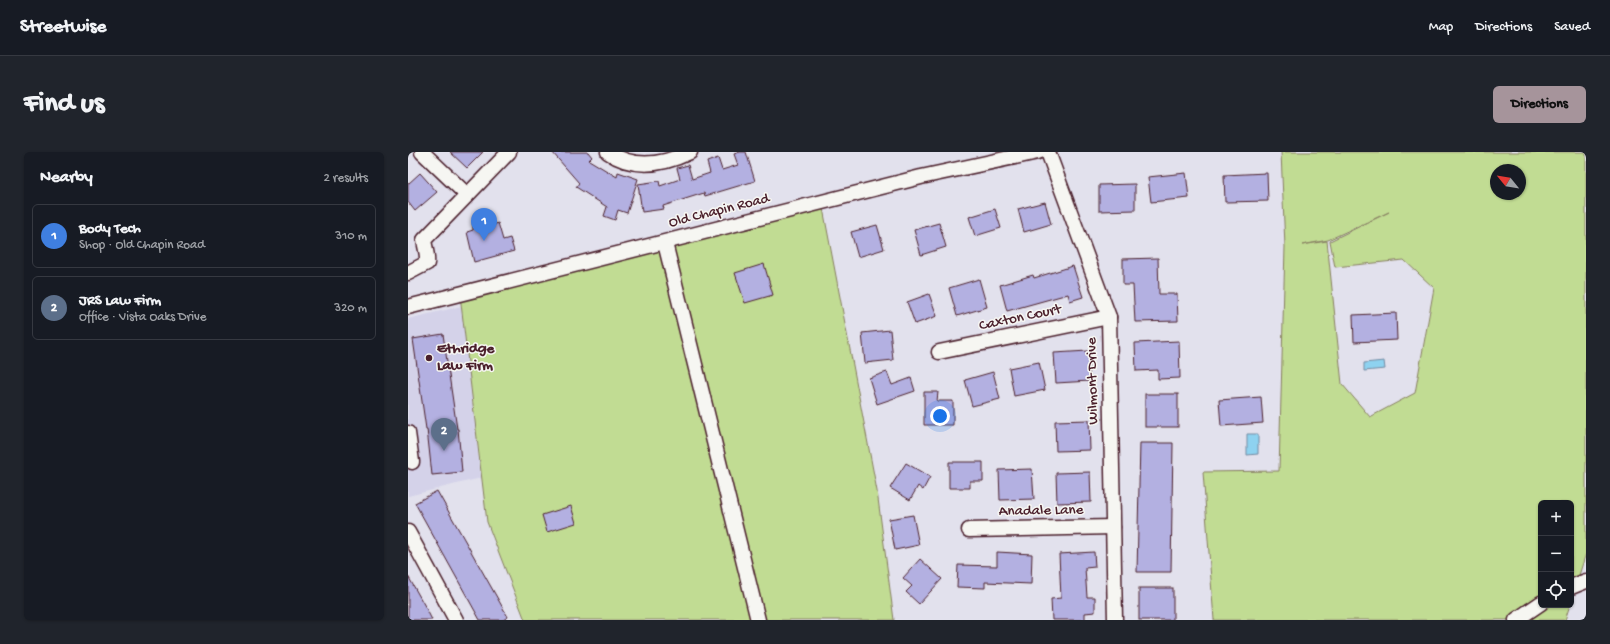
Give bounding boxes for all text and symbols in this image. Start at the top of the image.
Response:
text: Streetwise [20,16,106,39]
text: Map [1429,19,1453,36]
text: Directions [1475,19,1532,36]
text: Saved [1554,19,1590,36]
button: Directions [1493,86,1586,123]
text: Find us [24,88,104,121]
north arrow [1490,164,1526,200]
text: Nearby [40,168,93,188]
text: 2 results [323,171,368,186]
street label: Old Chapin Road [667,189,772,232]
pin: 1 [471,208,497,241]
text: Body Tech [79,220,141,238]
text: 1 [51,229,57,244]
text: 310 m [335,229,367,244]
text: Shop · Old Chapin Road [79,238,205,253]
text: JRS Law Firm [79,292,161,310]
street label: Caxton Court [977,300,1064,335]
text: 2 [51,301,57,316]
text: 320 m [334,301,367,316]
text: Office · Vista Oaks Drive [79,310,206,325]
street label: Wilmont Drive [1083,337,1103,425]
place label: Ethridge Law Firm [437,340,495,375]
marker: Ethridge Law Firm [424,353,434,363]
your location [930,406,950,426]
pin: 2 [431,418,457,451]
map controls [1538,500,1574,608]
button: + [1538,500,1574,536]
street label: Anadale Lane [998,501,1084,521]
button: − [1538,536,1574,572]
button: locate [1538,572,1574,608]

